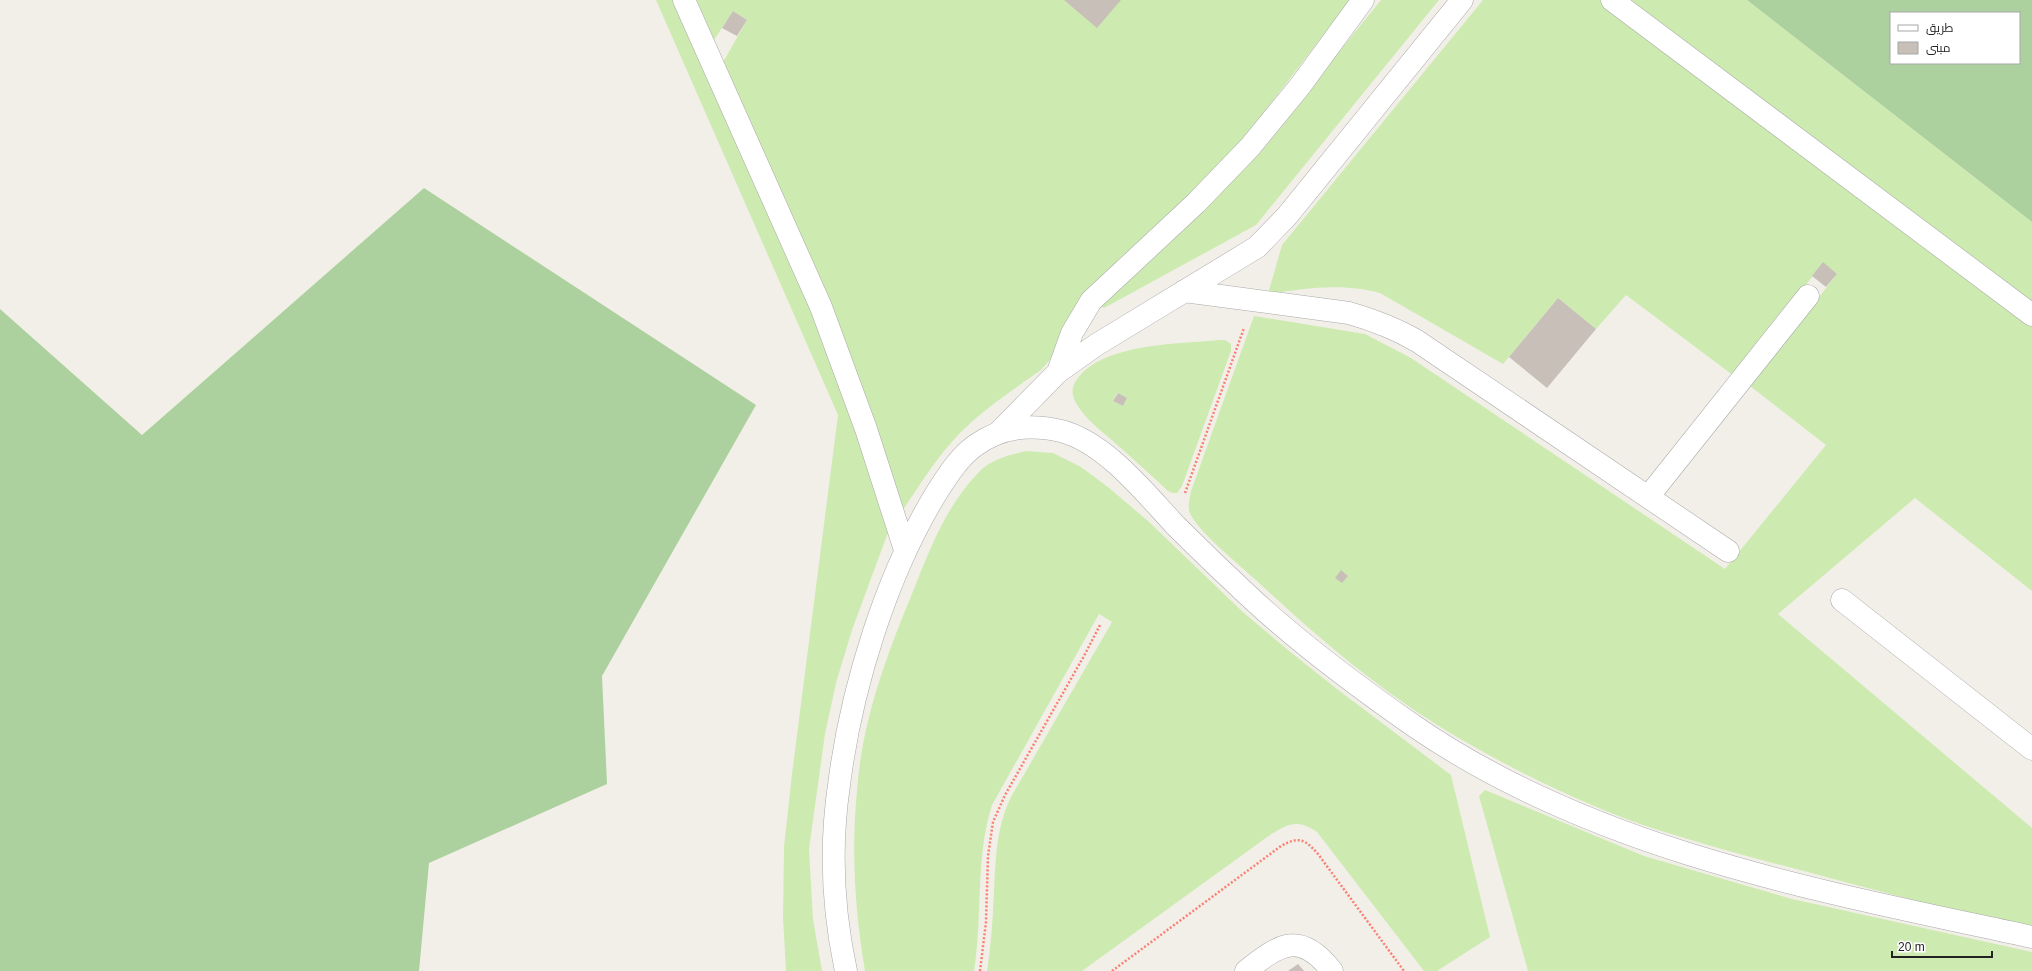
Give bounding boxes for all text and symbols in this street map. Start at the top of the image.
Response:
legend [1890,12,2020,64]
text: طريق [1926,21,1954,35]
text: مبنى [1926,41,1951,55]
scale bar [1892,933,1992,959]
text: 20 m [1898,940,1925,954]

